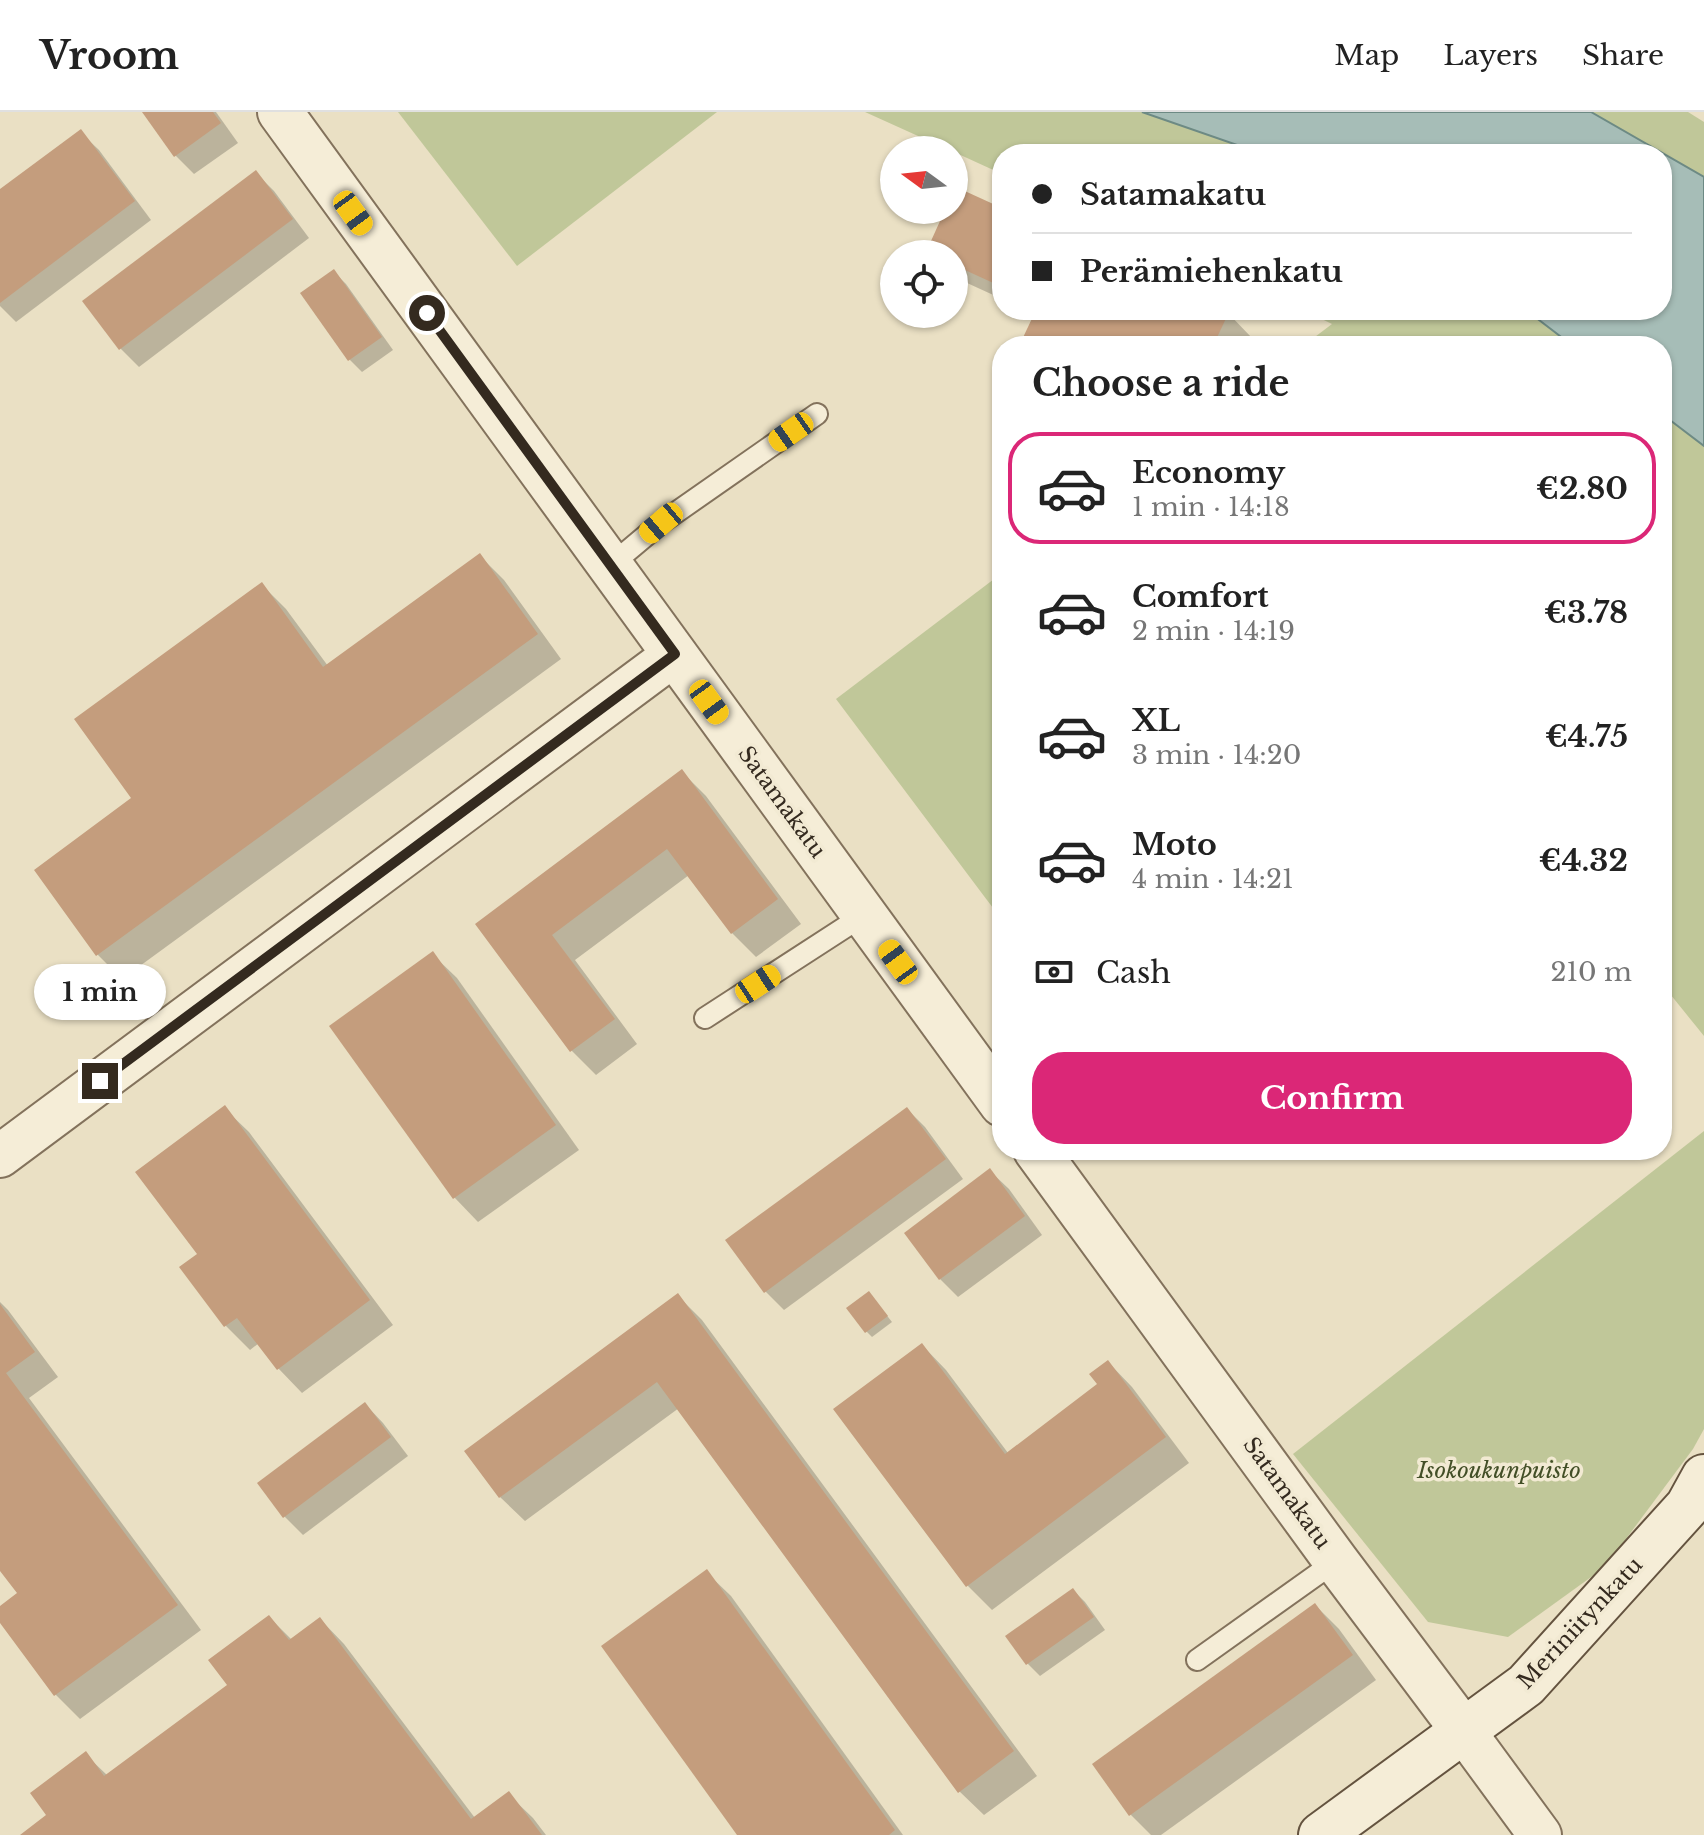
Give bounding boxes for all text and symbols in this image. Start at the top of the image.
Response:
text: Vroom [40,32,179,79]
text: Map [1334,38,1399,73]
text: Layers [1443,38,1538,73]
text: Share [1582,38,1664,73]
north arrow [880,136,968,224]
map controls [880,136,968,328]
text: Satamakatu [1080,176,1266,213]
car [329,187,377,239]
button: locate [880,240,968,328]
text: Perämiehenkatu [1080,253,1343,290]
route start [409,295,445,331]
text: Choose a ride [1032,361,1289,406]
car [764,408,818,456]
icon: car [1036,452,1108,524]
text: Economy [1132,454,1285,491]
text: €2.80 [1536,470,1628,507]
text: 1 min · 14:18 [1132,491,1290,523]
car [635,498,687,548]
icon: car [1036,576,1108,648]
text: Comfort [1132,578,1269,615]
text: €3.78 [1544,594,1628,631]
text: 2 min · 14:19 [1132,615,1295,647]
car [685,676,733,728]
icon: car [1036,700,1108,772]
text: XL [1132,702,1180,739]
text: €4.75 [1545,718,1628,755]
text: 3 min · 14:20 [1132,739,1301,771]
street label: Satamakatu [732,741,832,863]
icon: car [1036,824,1108,896]
text: Moto [1132,826,1217,863]
text: €4.32 [1539,842,1628,879]
text: 4 min · 14:21 [1132,863,1294,895]
car [874,936,922,988]
icon: cash [1032,950,1076,994]
text: Cash [1096,954,1171,991]
text: 210 m [1550,956,1632,988]
car [731,961,785,1007]
callout: 1 min [34,965,166,1021]
text: 1 min [62,976,138,1008]
button: Confirm [1032,1052,1632,1144]
route end [82,1063,118,1099]
street label: Satamakatu [1237,1432,1337,1554]
park label: Isokoukunpuisto [1416,1457,1581,1484]
street label: Meriniitynkatu [1512,1551,1648,1695]

